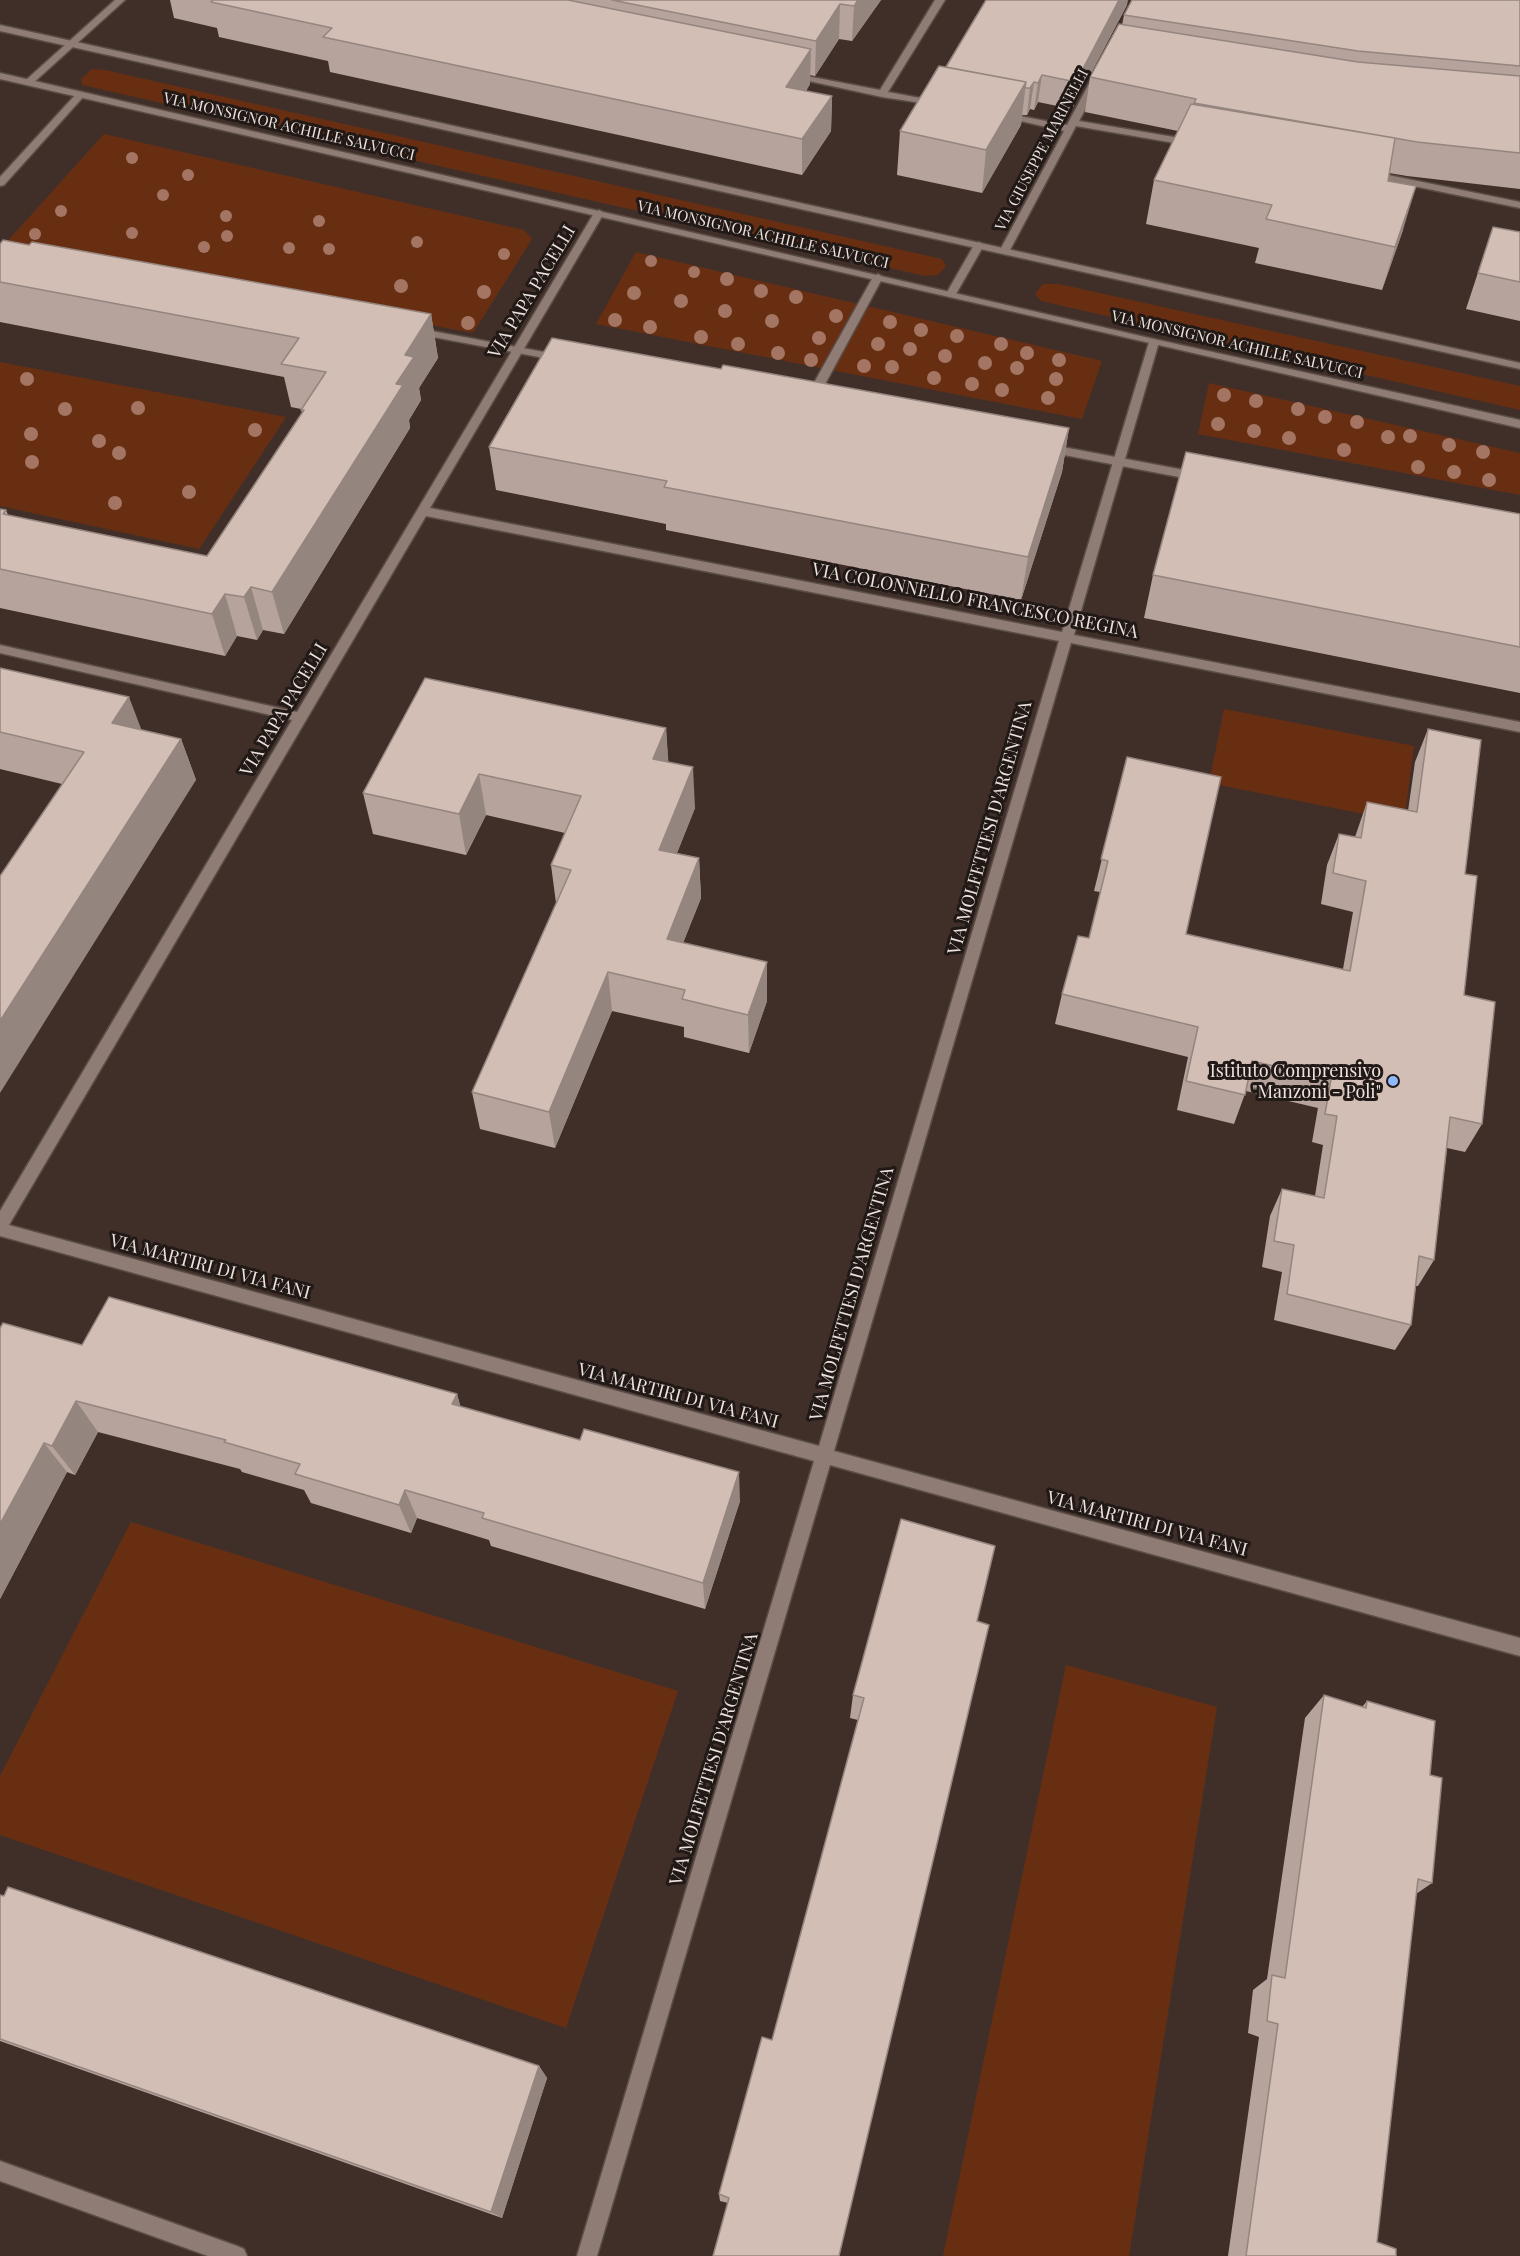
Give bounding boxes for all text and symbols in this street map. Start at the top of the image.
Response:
street label: VIA GIUSEPPE MARINELLI [992,66,1092,234]
street label: VIA MONSIGNOR ACHILLE SALVUCCI [162,89,416,165]
street label: VIA MONSIGNOR ACHILLE SALVUCCI [636,197,890,273]
street label: VIA PAPA PACELLI [484,222,580,362]
street label: VIA MONSIGNOR ACHILLE SALVUCCI [1110,307,1364,383]
street label: VIA COLONNELLO FRANCESCO REGINA [810,559,1140,643]
street label: VIA PAPA PACELLI [236,640,332,780]
street label: VIA MOLFETTESI D'ARGENTINA [943,699,1037,957]
place label: Istituto Comprensivo "Manzoni - Poli" [1210,1060,1381,1102]
marker: Istituto Comprensivo "Manzoni - Poli" [1386,1074,1400,1088]
street label: VIA MOLFETTESI D'ARGENTINA [805,1165,899,1423]
street label: VIA MARTIRI DI VIA FANI [107,1230,313,1304]
street label: VIA MARTIRI DI VIA FANI [575,1359,781,1433]
street label: VIA MARTIRI DI VIA FANI [1044,1487,1250,1561]
street label: VIA MOLFETTESI D'ARGENTINA [665,1630,763,1888]

